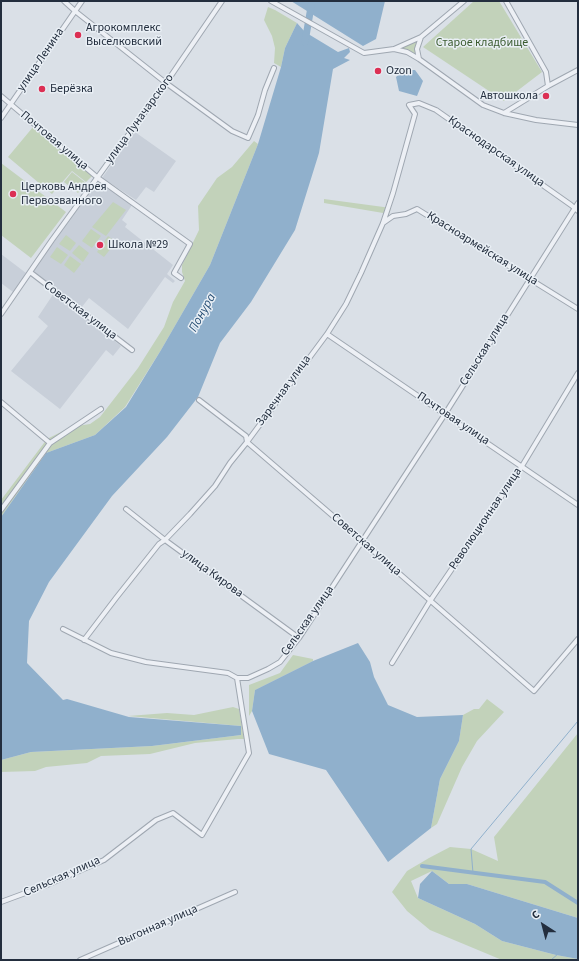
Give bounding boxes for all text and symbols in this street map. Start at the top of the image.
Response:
place label: Агрокомплекс Выселковский [86,21,162,49]
street label: улица Ленина [14,25,68,95]
marker: Агрокомплекс Выселковский [73,30,83,40]
park label: Старое кладбище [436,36,528,50]
place label: Ozon [386,64,412,78]
marker: Ozon [373,66,383,76]
street label: улица Луначарского [103,71,177,167]
place label: Берёзка [50,82,93,96]
marker: Берёзка [37,84,47,94]
place label: Автошкола [480,89,538,103]
marker: Автошкола [541,91,551,101]
street label: Почтовая улица [17,108,91,174]
street label: Краснодарская улица [445,113,547,191]
place label: Церковь Андрея Первозванного [21,180,107,208]
marker: Церковь Андрея Первозванного [8,189,18,199]
street label: Красноармейская улица [424,209,540,289]
place label: Школа №29 [108,238,168,252]
marker: Школа №29 [95,240,105,250]
street label: Советская улица [41,279,119,343]
water label: Понура [186,291,220,335]
street label: Сельская улица [457,311,513,389]
street label: Заречная улица [253,353,315,429]
street label: Почтовая улица [414,389,492,449]
street label: Революционная улица [447,465,525,573]
street label: Советская улица [328,511,404,579]
street label: улица Кирова [178,547,246,601]
street label: Сельская улица [278,583,338,659]
street label: Сельская улица [21,854,103,900]
street label: Выгонная улица [116,902,200,950]
north arrow [523,905,563,945]
text: С [529,907,543,923]

